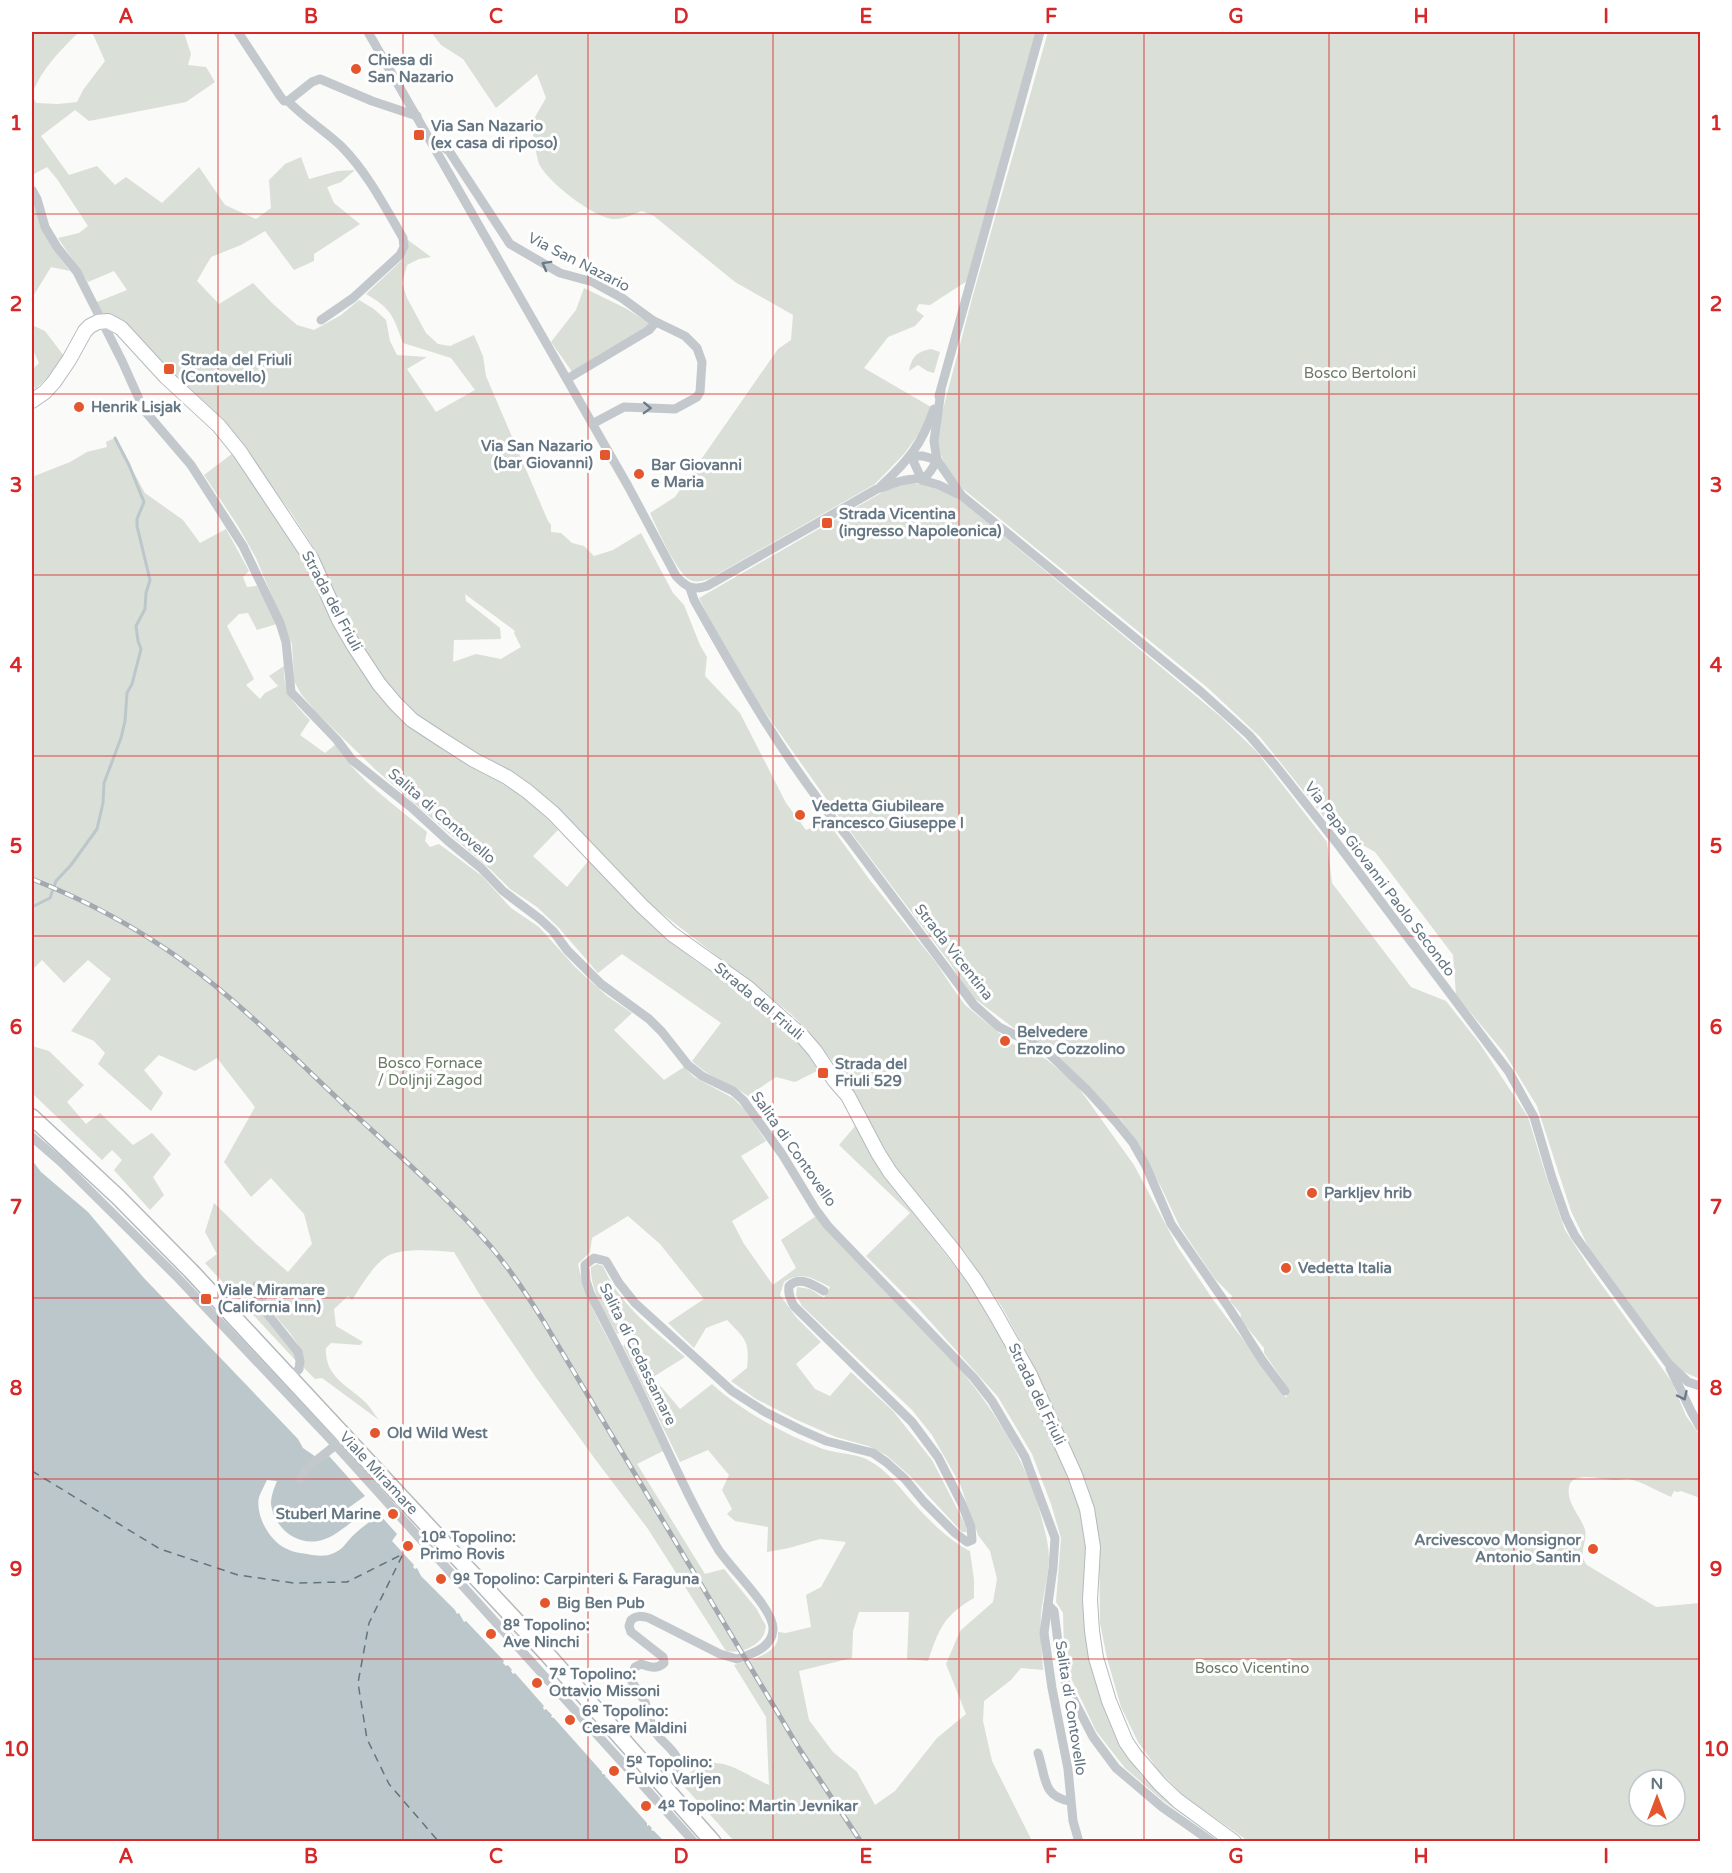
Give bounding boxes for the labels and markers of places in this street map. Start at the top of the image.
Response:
place label: Chiesa di San Nazario [368,51,454,86]
marker: Chiesa di San Nazario [349,62,363,76]
place label: Via San Nazario (ex casa di riposo) [431,117,558,153]
marker: Via San Nazario (ex casa di riposo) [412,128,426,142]
place label: Strada del Friuli (Contovello) [181,351,292,386]
marker: Strada del Friuli (Contovello) [162,362,176,376]
place label: Henrik Lisjak [91,398,181,417]
marker: Henrik Lisjak [72,400,86,414]
place label: Via San Nazario (bar Giovanni) [481,437,593,472]
marker: Via San Nazario (bar Giovanni) [598,448,612,462]
place label: Bar Giovanni e Maria [651,456,742,491]
marker: Bar Giovanni e Maria [632,467,646,481]
place label: Strada Vicentina (ingresso Napoleonica) [839,505,1002,541]
marker: Strada Vicentina (ingresso Napoleonica) [820,516,834,530]
place label: Vedetta Giubileare Francesco Giuseppe I [812,797,964,833]
marker: Vedetta Giubileare Francesco Giuseppe I [793,808,807,822]
place label: Belvedere Enzo Cozzolino [1017,1023,1125,1058]
marker: Belvedere Enzo Cozzolino [998,1034,1012,1048]
place label: Strada del Friuli 529 [835,1055,907,1090]
marker: Strada del Friuli 529 [816,1066,830,1080]
place label: Parkljev hrib [1324,1184,1412,1203]
marker: Parkljev hrib [1305,1186,1319,1200]
place label: Vedetta Italia [1298,1259,1392,1277]
marker: Vedetta Italia [1279,1261,1293,1275]
place label: Viale Miramare (California Inn) [218,1281,326,1316]
marker: Viale Miramare (California Inn) [199,1292,213,1306]
place label: Old Wild West [387,1424,488,1442]
marker: Old Wild West [368,1426,382,1440]
place label: Stuberl Marine [276,1505,382,1523]
marker: Stuberl Marine [386,1507,400,1521]
place label: 10º Topolino: Primo Rovis [420,1528,516,1563]
place label: Arcivescovo Monsignor Antonio Santin [1414,1531,1581,1566]
marker: 10º Topolino: Primo Rovis [401,1539,415,1553]
marker: Arcivescovo Monsignor Antonio Santin [1586,1542,1600,1556]
place label: 9º Topolino: Carpinteri & Faraguna [453,1570,699,1589]
marker: 9º Topolino: Carpinteri & Faraguna [434,1572,448,1586]
place label: Big Ben Pub [557,1594,645,1613]
marker: Big Ben Pub [538,1596,552,1610]
place label: 8º Topolino: Ave Ninchi [503,1616,590,1651]
marker: 8º Topolino: Ave Ninchi [484,1627,498,1641]
place label: 7º Topolino: Ottavio Missoni [549,1665,660,1700]
marker: 7º Topolino: Ottavio Missoni [530,1676,544,1690]
place label: 6º Topolino: Cesare Maldini [582,1702,687,1737]
marker: 6º Topolino: Cesare Maldini [563,1713,577,1727]
place label: 5º Topolino: Fulvio Varljen [626,1753,721,1789]
marker: 5º Topolino: Fulvio Varljen [607,1764,621,1778]
place label: 4º Topolino: Martin Jevnikar [658,1797,858,1816]
marker: 4º Topolino: Martin Jevnikar [639,1799,653,1813]

